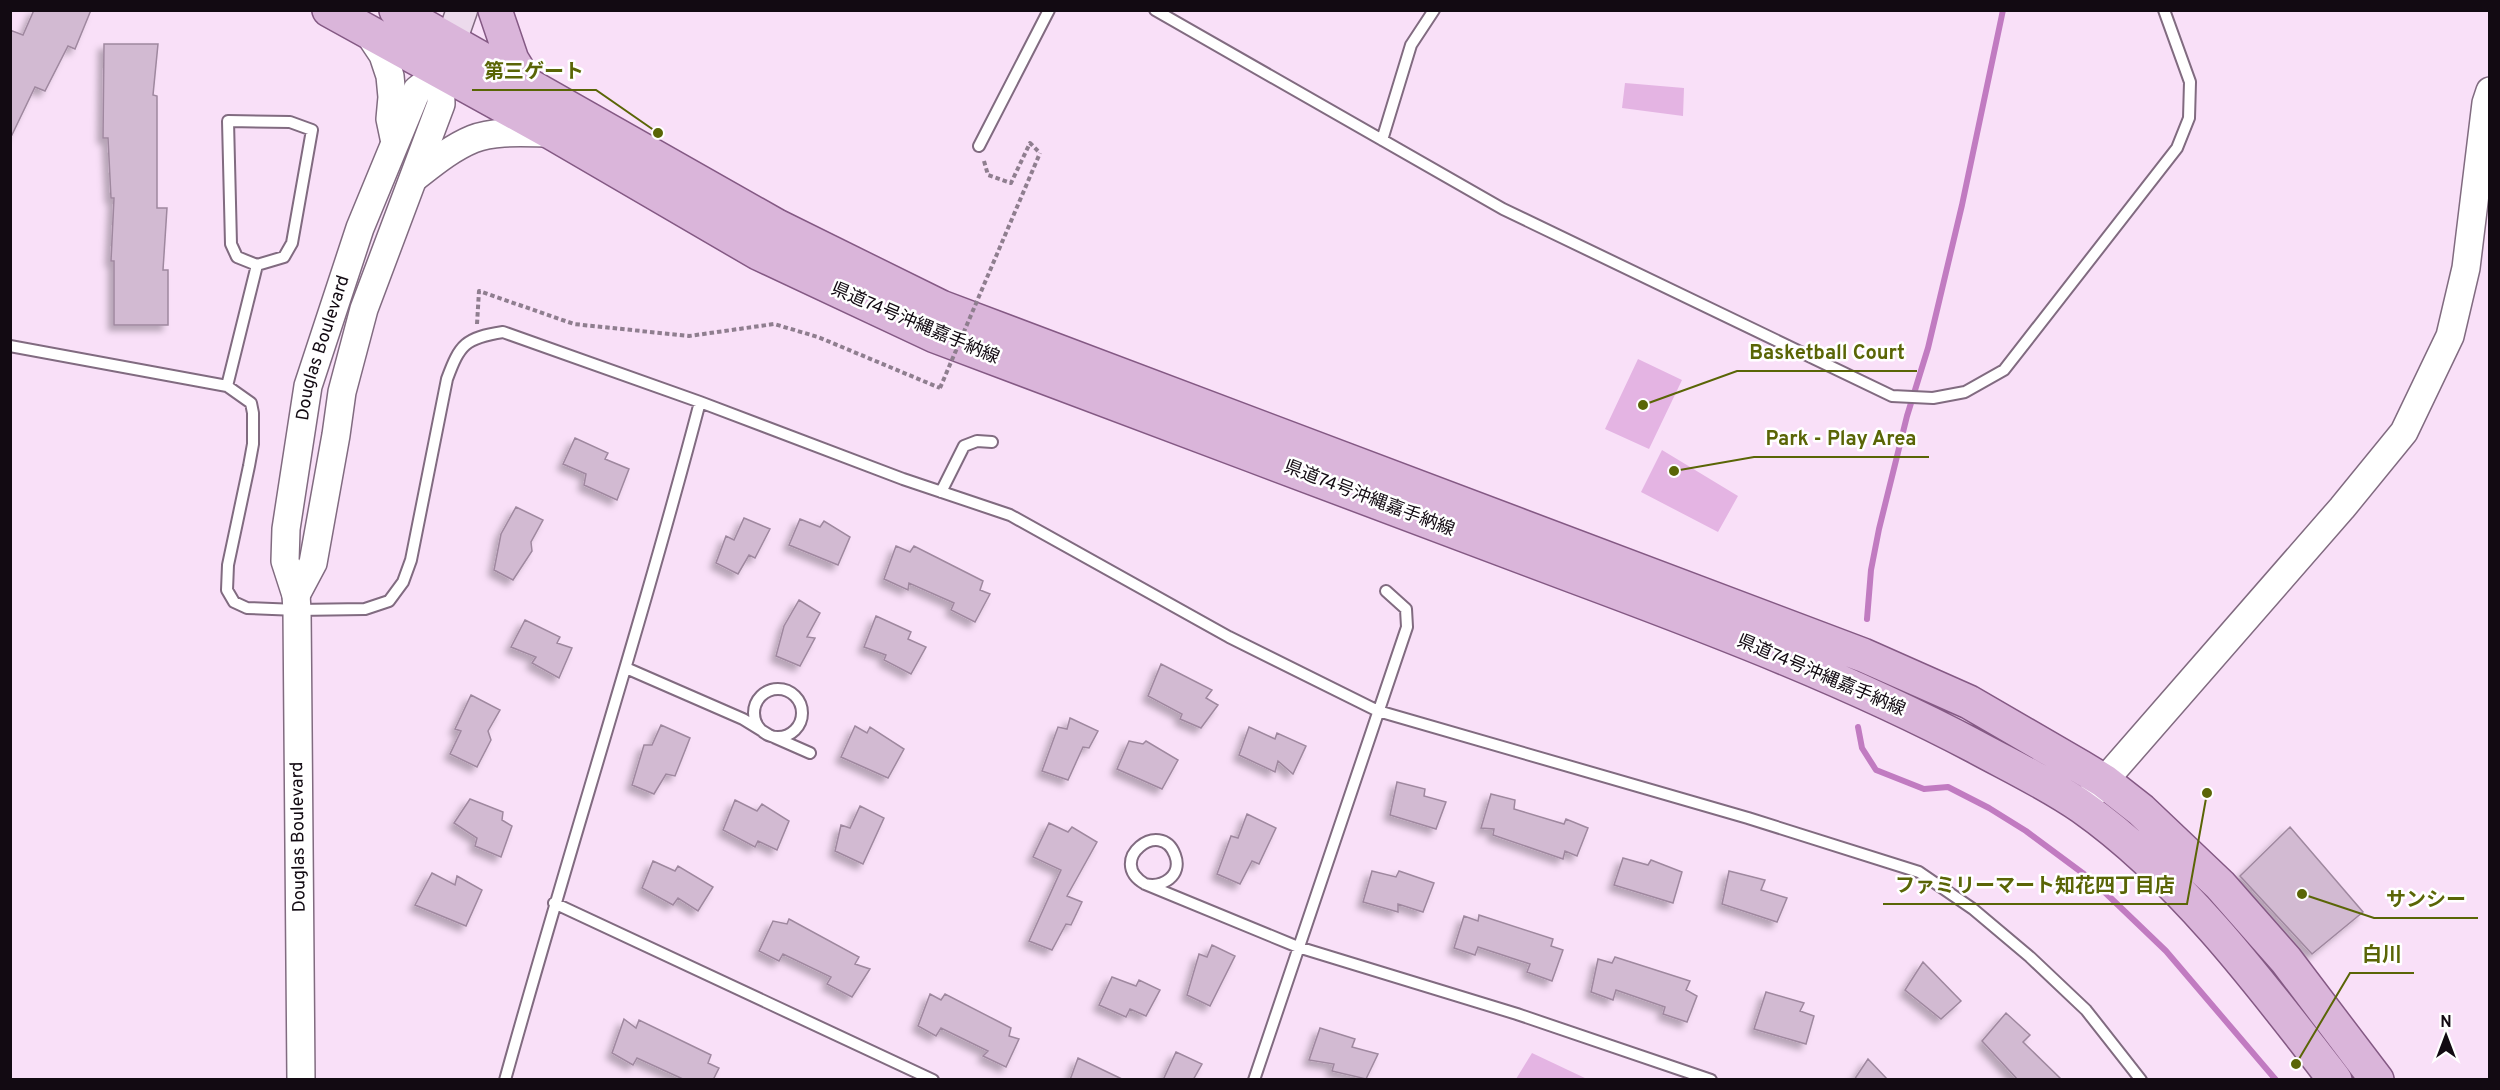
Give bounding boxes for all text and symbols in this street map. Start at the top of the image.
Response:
callout: 第三ゲート [472,52,596,90]
text: 第三ゲート [484,60,584,86]
street label: Douglas Boulevard [291,272,355,422]
street label: 県道74号沖縄嘉手納線 [827,278,1003,370]
callout: Basketball Court [1737,333,1917,371]
text: Basketball Court [1749,341,1905,367]
callout: Park - Play Area [1754,419,1929,457]
text: Park - Play Area [1766,427,1916,453]
street label: 県道74号沖縄嘉手納線 [1280,456,1458,542]
street label: 県道74号沖縄嘉手納線 [1733,630,1909,722]
street label: Douglas Boulevard [286,762,312,912]
callout: ファミリーマート知花四丁目店 [1883,866,2187,904]
text: ファミリーマート知花四丁目店 [1895,874,2175,900]
callout: サンシー [2374,880,2478,918]
text: サンシー [2386,888,2466,914]
callout: 白川 [2350,935,2414,973]
text: 白川 [2362,943,2402,969]
north arrow [2416,1006,2476,1066]
text: N [2440,1013,2452,1033]

